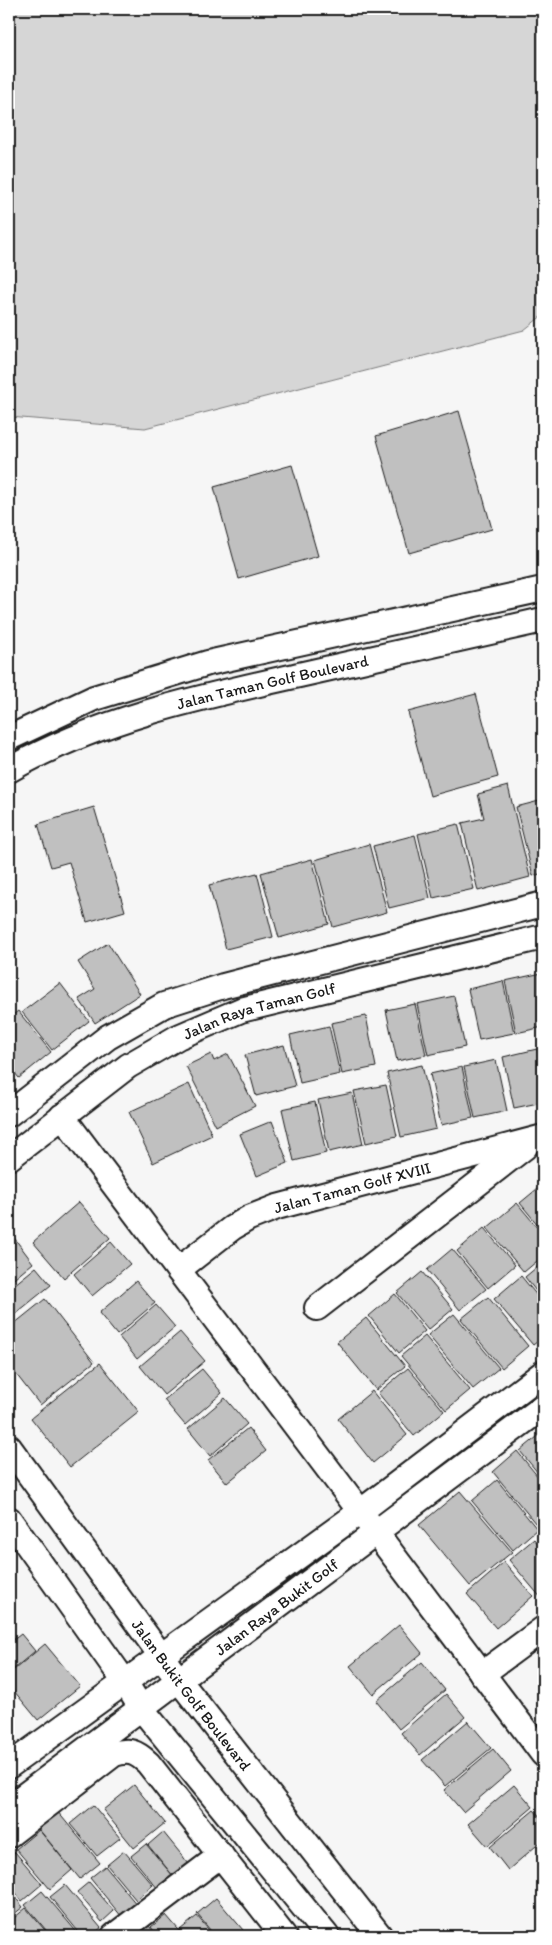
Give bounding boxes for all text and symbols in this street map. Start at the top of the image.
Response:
street label: Jalan Taman Golf Boulevard [175,650,370,713]
street label: Jalan Raya Taman Golf [180,978,338,1043]
street label: Jalan Taman Golf XVIII [272,1157,433,1217]
street label: Jalan Raya Bukit Golf [211,1554,342,1659]
street label: Jalan Bukit Golf Boulevard [128,1615,256,1774]

